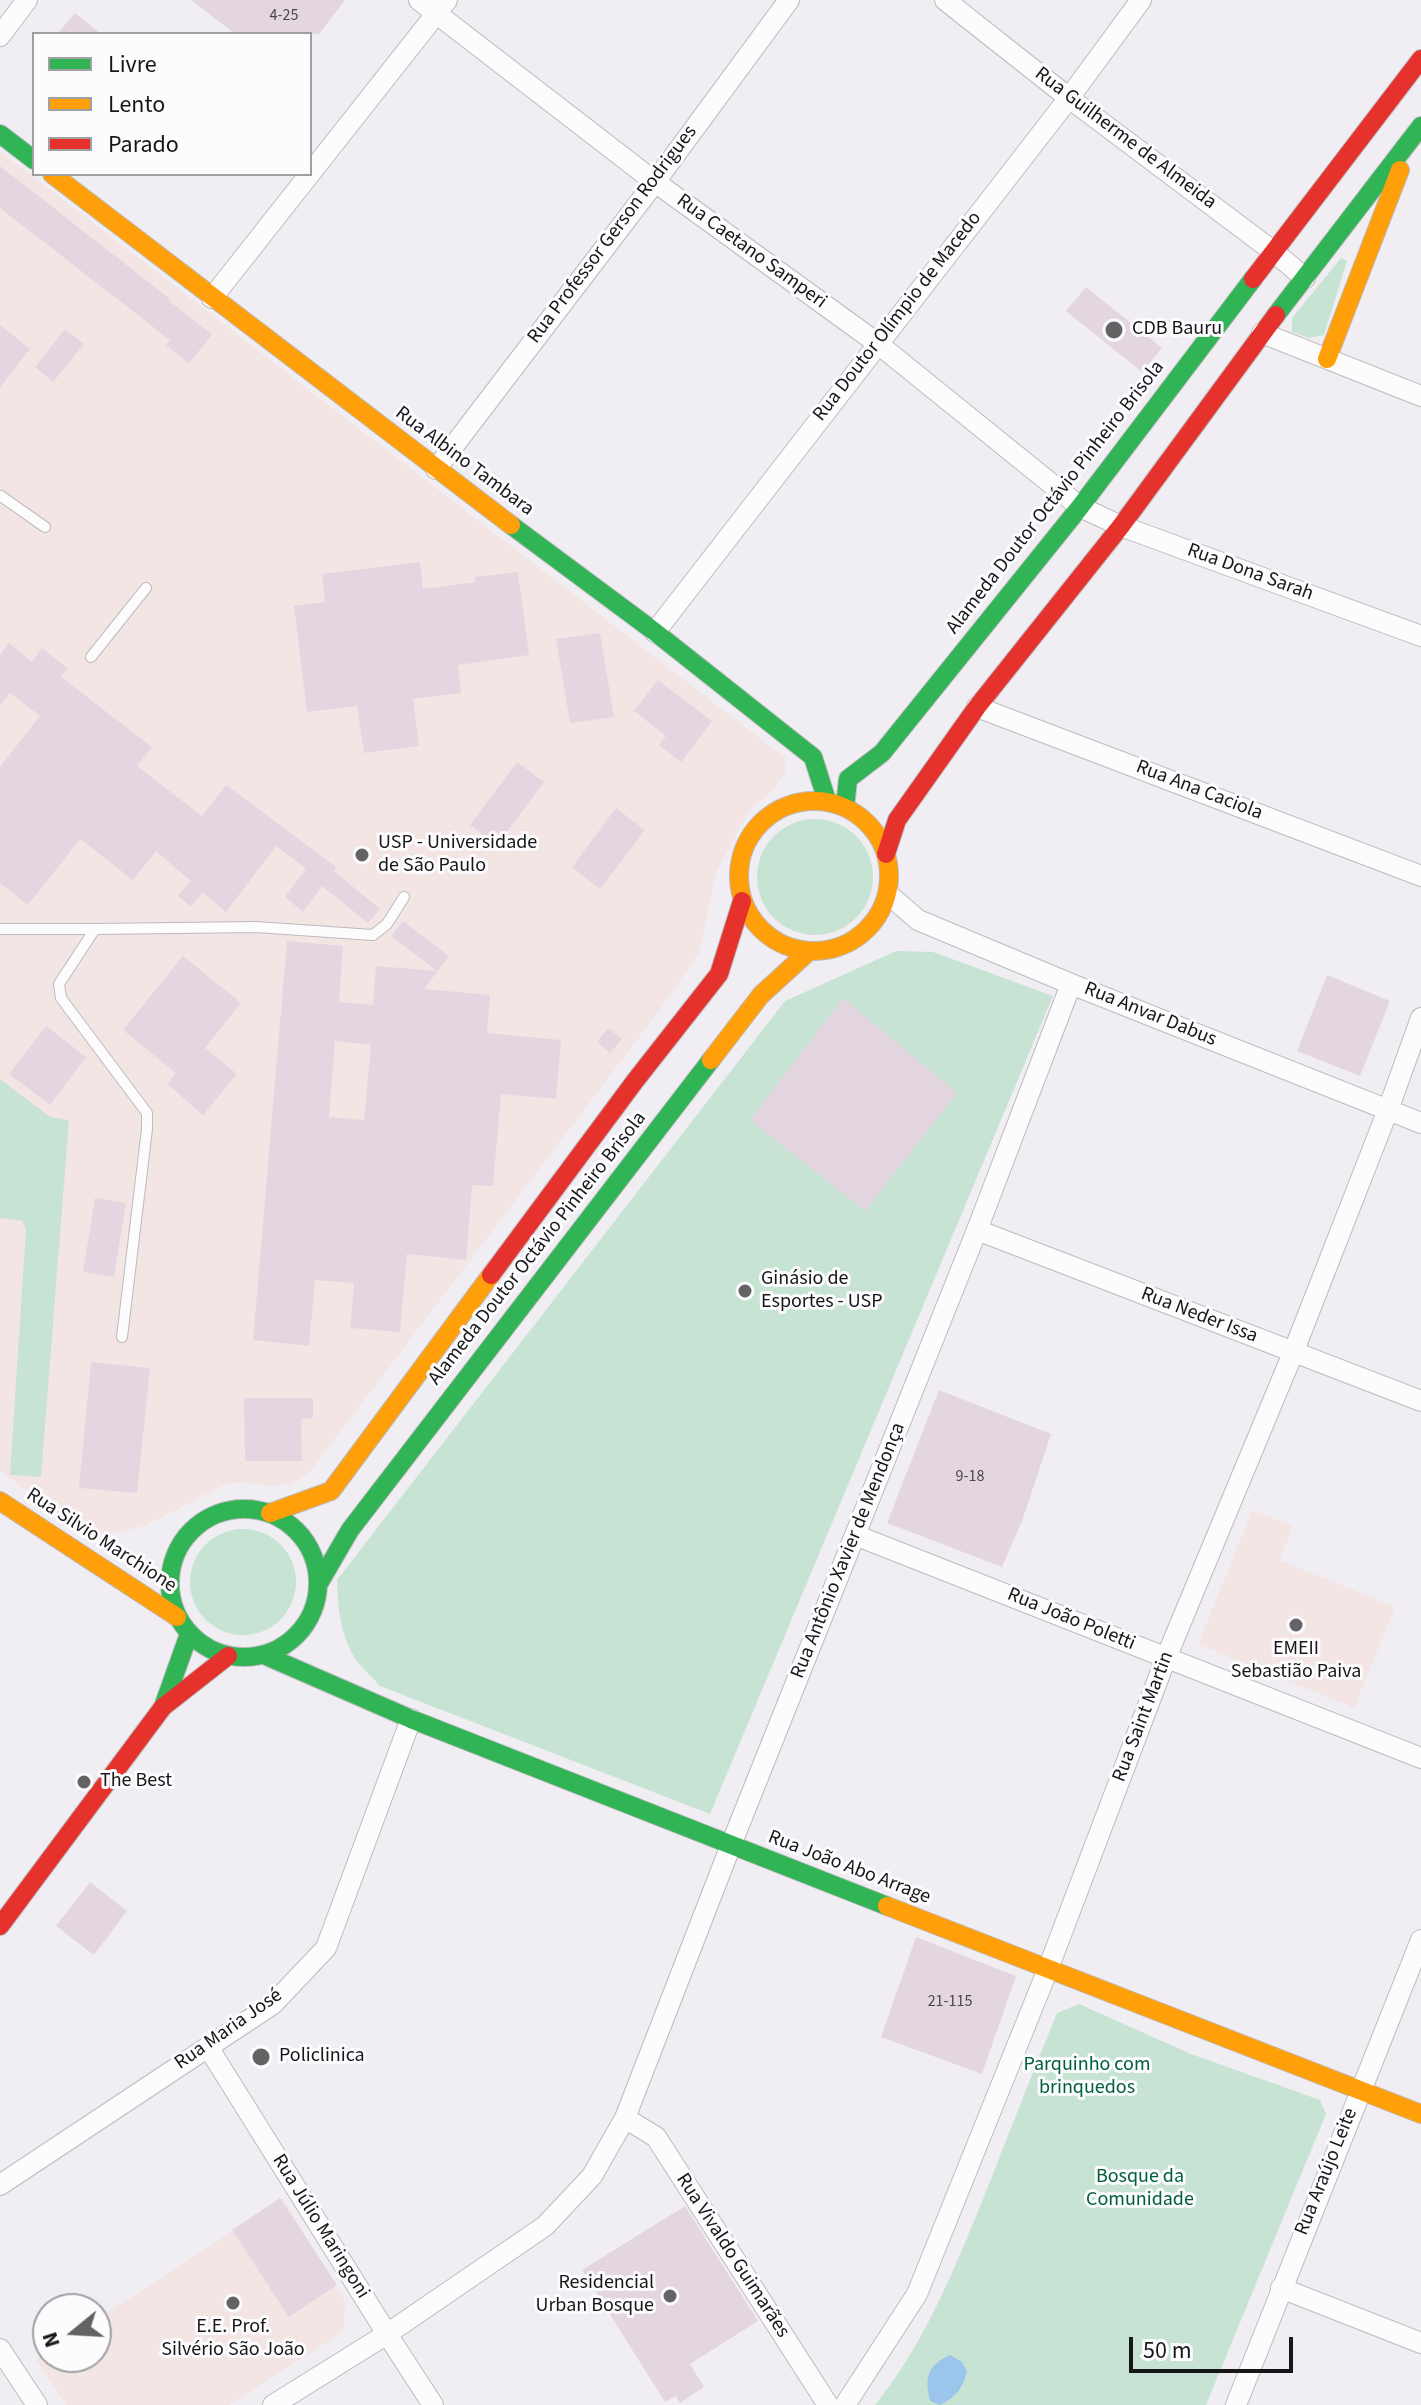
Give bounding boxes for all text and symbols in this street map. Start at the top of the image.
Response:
house number: 4-25 [270,6,298,26]
legend [32,32,312,176]
text: Livre [108,47,157,82]
street label: Rua Guilherme de Almeida [1029,63,1221,215]
text: Lento [108,87,165,122]
street label: Rua Professor Gerson Rodrigues [523,121,703,349]
text: Parado [108,127,179,162]
street label: Rua Caetano Samperi [671,189,831,315]
street label: Rua Doutor Olímpio de Macedo [809,207,987,427]
place label: CDB Bauru [1132,318,1222,342]
marker: CDB Bauru [1103,319,1125,341]
street label: Alameda Doutor Octávio Pinheiro Brisola [942,357,1170,639]
street label: Rua Albino Tambara [390,402,538,522]
street label: Rua Dona Sarah [1184,539,1316,607]
street label: Rua Ana Caciola [1132,756,1266,826]
place label: USP - Universidade de São Paulo [378,832,537,879]
marker: USP - Universidade de São Paulo [353,846,371,864]
street label: Rua Anvar Dabus [1080,978,1220,1052]
street label: Alameda Doutor Octávio Pinheiro Brisola [424,1108,652,1390]
place label: Ginásio de Esportes - USP [761,1268,883,1315]
marker: Ginásio de Esportes - USP [736,1282,754,1300]
street label: Rua Neder Issa [1137,1283,1261,1349]
street label: Rua Antônio Xavier de Mendonça [787,1420,911,1682]
house number: 9-18 [956,1467,984,1487]
street label: Rua Silvio Marchione [21,1484,181,1598]
street label: Rua João Poletti [1003,1583,1139,1657]
marker: EMEII Sebastião Paiva [1287,1616,1305,1634]
place label: EMEII Sebastião Paiva [1231,1638,1361,1685]
street label: Rua Saint Martin [1108,1648,1180,1786]
place label: The Best [100,1770,172,1794]
marker: The Best [75,1773,93,1791]
street label: Rua João Abo Arrage [764,1826,934,1910]
street label: Rua Maria José [171,1984,287,2076]
house number: 21-115 [928,1992,972,2012]
place label: Policlinica [279,2045,365,2069]
marker: Policlinica [250,2046,272,2068]
park label: Parquinho com brinquedos [1024,2054,1150,2101]
street label: Rua Araújo Leite [1291,2105,1363,2239]
street label: Rua Júlio Maringoni [266,2150,374,2304]
park label: Bosque da Comunidade [1086,2166,1194,2213]
street label: Rua Vivaldo Guimarães [670,2169,794,2343]
place label: Residencial Urban Bosque [536,2272,654,2319]
marker: Residencial Urban Bosque [661,2287,679,2305]
north arrow [32,2293,112,2373]
marker: E.E. Prof. Silvério São João [224,2294,242,2312]
place label: E.E. Prof. Silvério São João [161,2316,305,2363]
scale bar [1133,2321,1297,2371]
text: N [34,2328,69,2352]
text: 50 m [1143,2333,1192,2368]

